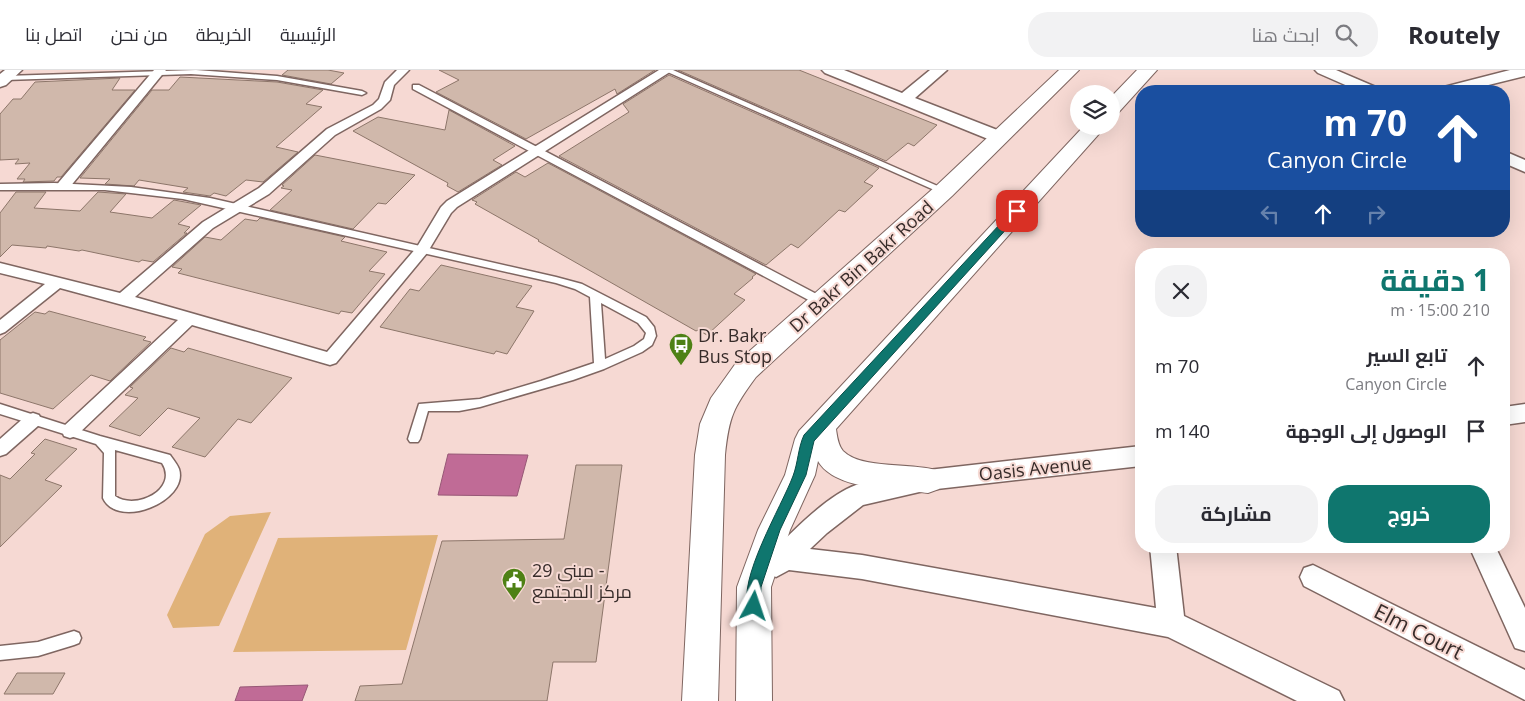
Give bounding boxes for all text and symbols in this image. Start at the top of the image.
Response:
search box [1028,12,1378,57]
text: Routely [1408,18,1500,51]
icon: search [1332,21,1360,49]
text: اتصل بنا [25,22,83,46]
text: من نحن [111,22,168,46]
text: الخريطة [196,22,252,46]
text: الرئيسية [280,22,336,46]
text: ابحث هنا [1252,22,1320,48]
map controls [1070,85,1120,135]
button: layers [1070,85,1120,135]
text: 70 m [1324,99,1407,146]
icon: ahead [1425,105,1490,170]
text: Canyon Circle [1267,144,1407,174]
pin [996,190,1038,232]
street label: Dr Bakr Bin Bakr Road [784,195,938,337]
icon: arrive [1003,197,1031,225]
icon: left [1256,200,1284,228]
icon: ahead [1309,200,1337,228]
icon: right [1362,200,1390,228]
text: 1 دقيقة [1380,259,1490,300]
button: close [1155,265,1207,317]
text: 210 m · 15:00 [1390,299,1490,321]
place label: Dr. Bakr Bus Stop [698,323,772,368]
bus stop icon: Dr. Bakr Bus Stop [668,332,694,366]
text: تابع السير [1367,342,1447,368]
icon: ahead [1462,352,1490,380]
text: 70 m [1155,353,1199,379]
text: Canyon Circle [1345,373,1447,395]
icon: arrive [1462,417,1490,445]
text: 140 m [1155,418,1210,444]
text: الوصول إلى الوجهة [1286,418,1447,444]
street label: Oasis Avenue [978,450,1092,486]
button: مشاركة [1155,485,1318,543]
button: خروج [1328,485,1490,543]
place label: مبنى 29 - مركز المجتمع [532,558,632,604]
public building icon: مبنى 29 - مركز المجتمع [501,567,527,601]
position arrow [727,579,779,631]
street label: Elm Court [1370,597,1468,665]

